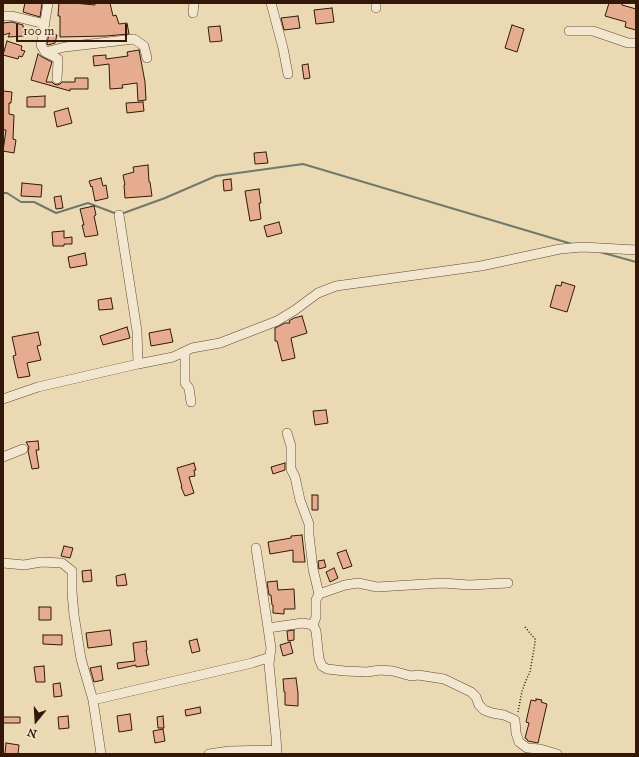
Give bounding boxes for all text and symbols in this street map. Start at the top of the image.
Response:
scale bar [18,16,129,42]
text: 100 m [23,24,54,38]
north arrow [16,701,56,741]
text: N [26,725,39,741]

